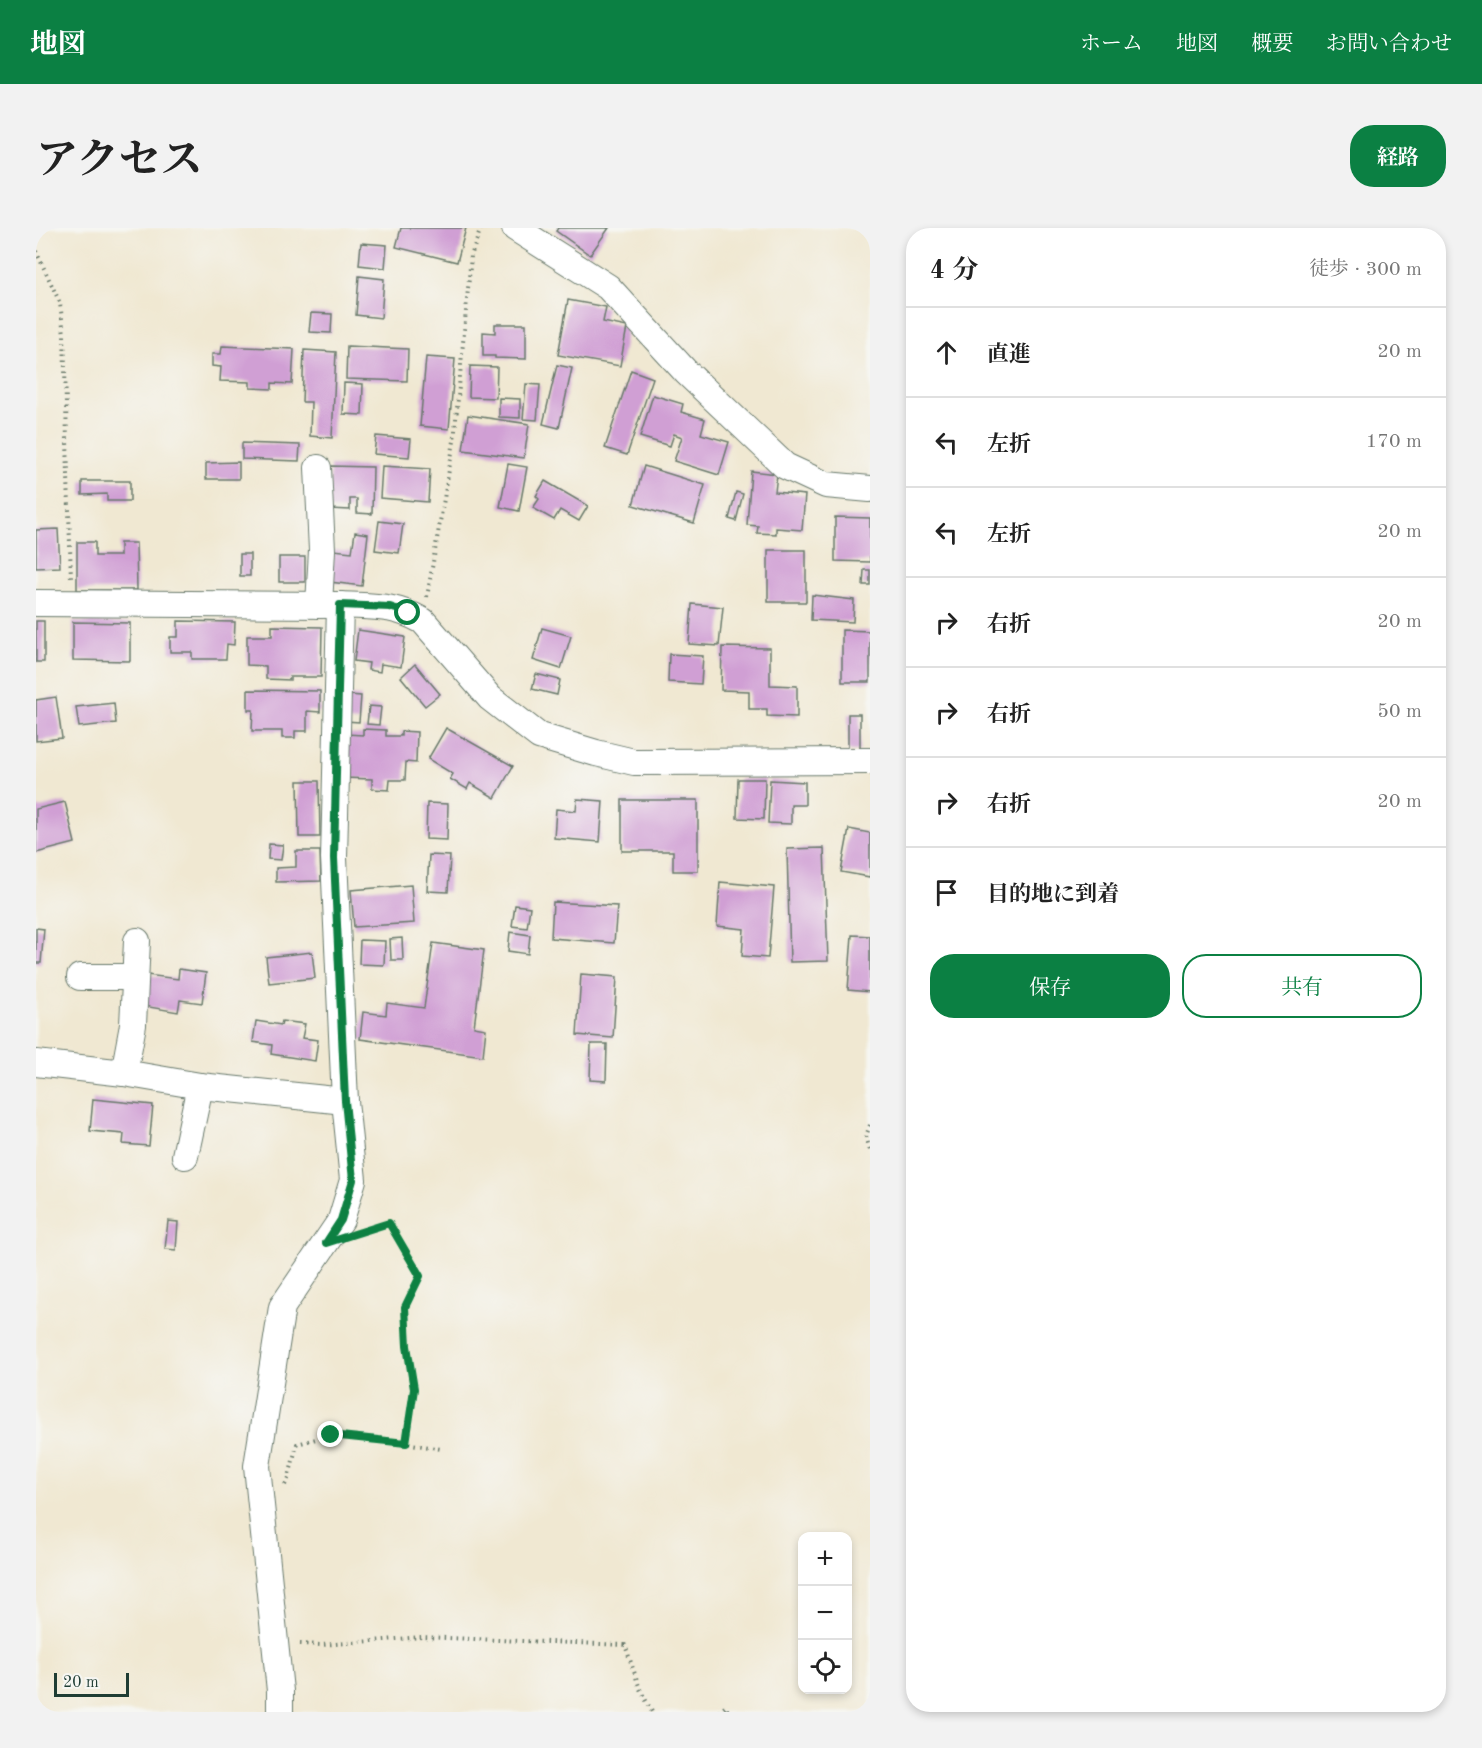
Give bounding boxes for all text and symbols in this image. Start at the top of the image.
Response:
text: 地図 [30,32,86,60]
text: ホーム [1080,34,1143,55]
text: 地図 [1176,34,1218,55]
text: 概要 [1251,34,1293,55]
text: お問い合わせ [1326,34,1452,55]
button: 経路 [1350,125,1446,187]
text: アクセス [36,141,203,183]
text: 4 分 [930,258,978,284]
text: 徒歩 · 300 m [1309,260,1422,280]
icon: ahead [930,336,963,369]
text: 20 m [1377,342,1422,362]
text: 直進 [987,344,1031,366]
icon: left [930,426,963,459]
text: 170 m [1366,432,1422,452]
text: 左折 [987,434,1031,456]
icon: left [930,516,963,549]
text: 20 m [1377,522,1422,542]
text: 左折 [987,524,1031,546]
route start [394,599,420,625]
icon: right [930,606,963,639]
text: 20 m [1377,612,1422,632]
text: 右折 [987,614,1031,636]
icon: right [930,696,963,729]
text: 50 m [1377,702,1422,722]
text: 右折 [987,704,1031,726]
icon: right [930,786,963,819]
text: 20 m [1377,792,1422,812]
text: 右折 [987,794,1031,816]
icon: arrive [930,876,963,909]
text: 目的地に到着 [987,884,1119,906]
button: 保存 [930,954,1170,1018]
button: 共有 [1182,954,1422,1018]
route end [317,1421,343,1447]
map controls [798,1532,852,1694]
button: + [798,1532,852,1586]
button: − [798,1586,852,1640]
button: locate [798,1640,852,1694]
scale bar [54,1670,129,1698]
text: 20 m [63,1675,99,1691]

